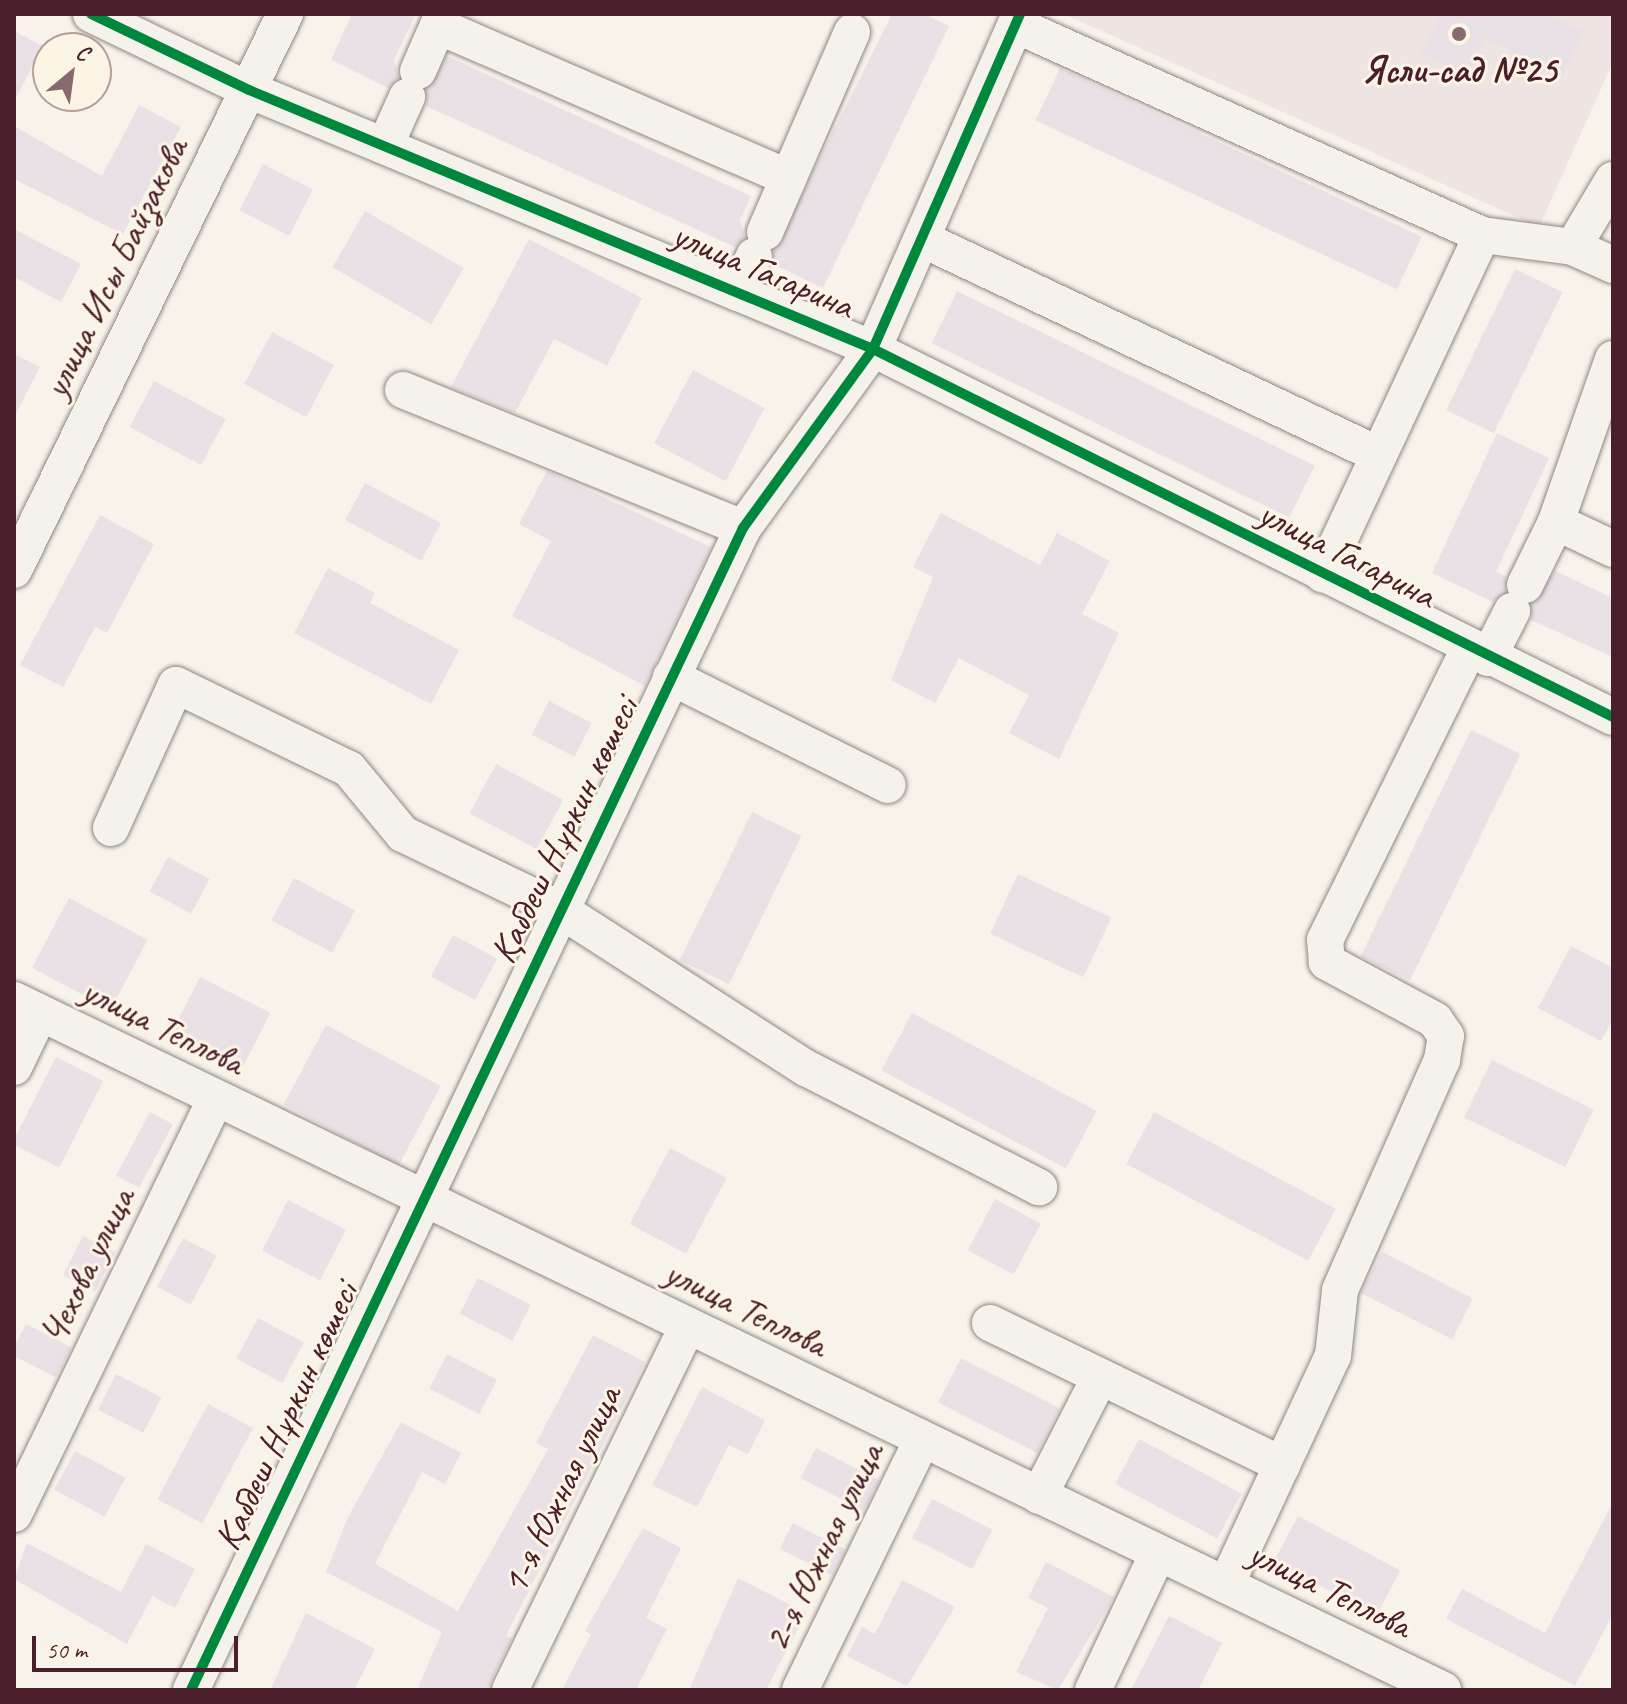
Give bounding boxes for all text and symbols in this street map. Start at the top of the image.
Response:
marker: Ясли-сад №25 [1450,25,1468,43]
north arrow [32,32,112,112]
text: С [71,38,94,68]
place label: Ясли-сад №25 [1362,47,1556,93]
street label: улица Исы Байзакова [33,131,197,405]
street label: улица Гагарина [665,211,861,329]
street label: улица Гагарина [1250,490,1444,618]
street label: Қабдеш Нұркин көшесі [480,690,648,970]
street label: улица Теплова [75,967,251,1085]
street label: Чехова улица [30,1181,144,1351]
street label: улица Теплова [658,1249,834,1367]
street label: Қабдеш Нұркин көшесі [204,1275,368,1557]
street label: 1-я Южная улица [491,1378,631,1602]
street label: 2-я Южная улица [753,1435,893,1659]
street label: улица Теплова [1242,1530,1418,1648]
scale bar [36,1620,242,1670]
text: 50 m [46,1635,87,1665]

